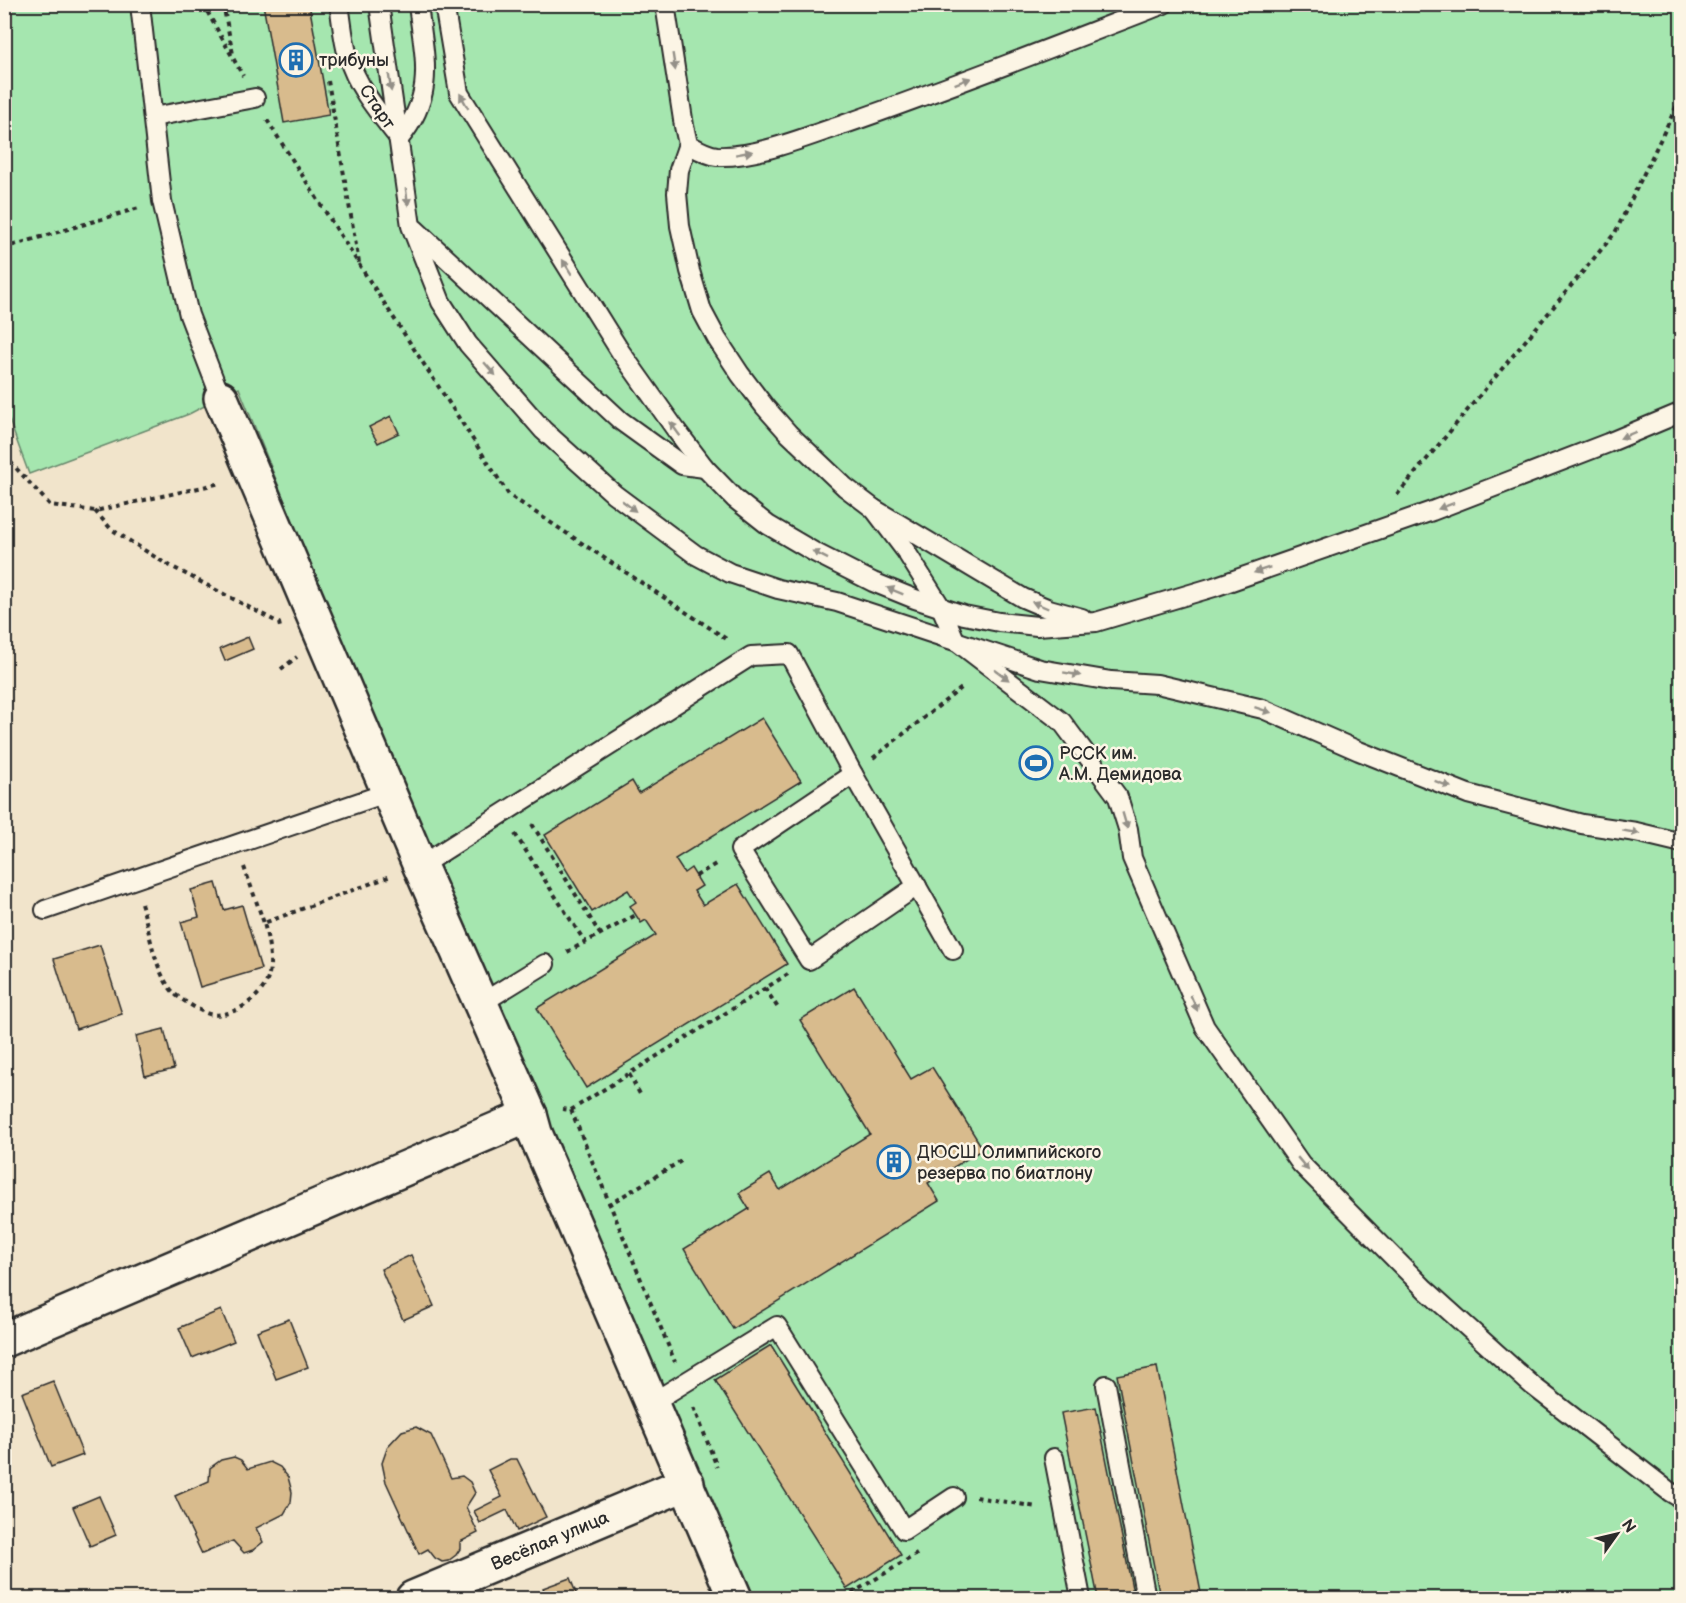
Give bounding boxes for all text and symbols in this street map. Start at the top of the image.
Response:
building icon: трибуны [278,42,314,78]
place label: трибуны [319,50,389,71]
one-way arrow [670,53,679,72]
one-way arrow [386,74,395,93]
one-way arrow [955,76,973,86]
street label: Старт [355,81,400,134]
one-way arrow [459,92,469,109]
one-way arrow [734,148,753,157]
one-way arrow [402,187,411,206]
one-way arrow [562,259,573,275]
one-way arrow [483,362,497,377]
one-way arrow [669,421,681,437]
one-way arrow [1619,430,1636,439]
one-way arrow [621,499,637,512]
one-way arrow [1437,501,1455,511]
one-way arrow [812,551,829,560]
one-way arrow [1253,566,1271,576]
one-way arrow [886,586,904,596]
one-way arrow [1030,600,1048,610]
one-way arrow [994,669,1010,682]
one-way arrow [1062,670,1081,679]
one-way arrow [1254,706,1272,715]
place label: РССК им. А.М. Демидова [1058,743,1182,785]
sports icon: РССК им. А.М. Демидова [1018,745,1054,781]
one-way arrow [1434,780,1452,789]
one-way arrow [1121,812,1130,830]
one-way arrow [1622,828,1641,837]
one-way arrow [1189,994,1199,1012]
place label: ДЮСШ Олимпийского резерва по биатлону [917,1142,1101,1184]
building icon: ДЮСШ Олимпийского резерва по биатлону [876,1144,912,1180]
one-way arrow [1296,1156,1309,1172]
north arrow [1587,1504,1647,1564]
street label: Весёлая улица [488,1507,612,1575]
text: N [1617,1516,1639,1537]

